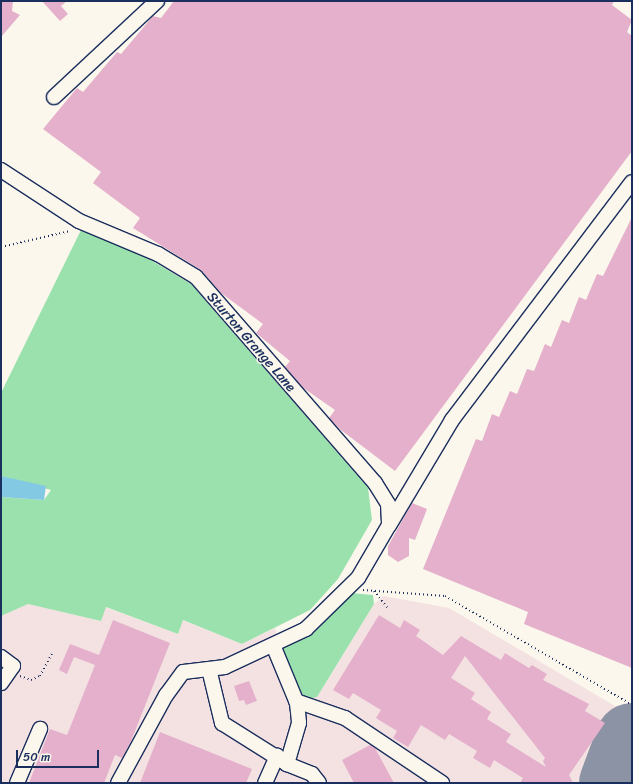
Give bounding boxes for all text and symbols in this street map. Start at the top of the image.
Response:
street label: Sturton Grange Lane [203,288,299,396]
scale bar [18,742,101,768]
text: 50 m [23,746,50,768]

